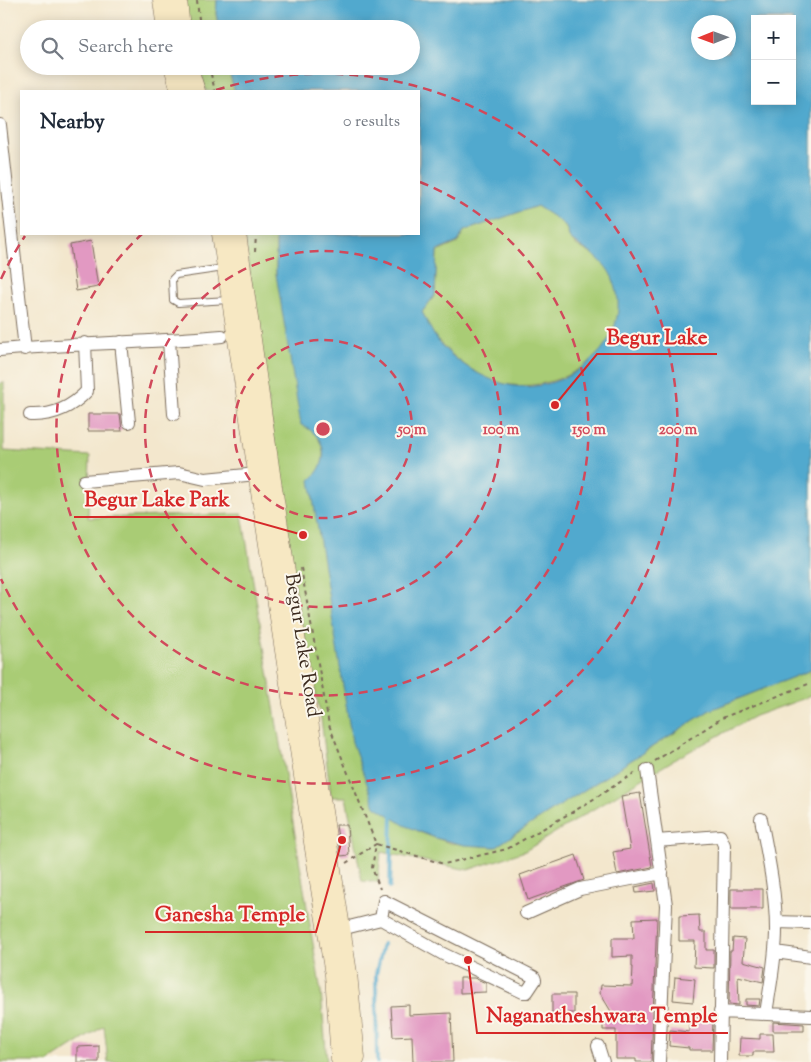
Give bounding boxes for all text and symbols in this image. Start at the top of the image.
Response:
north arrow [691,15,736,60]
map controls [751,15,796,105]
button: + [751,15,796,60]
search box [20,20,420,75]
icon: search [38,34,66,62]
text: Search here [78,34,173,61]
button: − [751,60,796,105]
text: Nearby [40,108,105,138]
text: 0 results [343,111,400,134]
callout: Begur Lake [597,318,717,354]
text: Begur Lake [607,324,708,354]
centre of rings [314,420,332,438]
text: 50 m [397,420,427,441]
text: 100 m [483,420,520,441]
text: 150 m [572,420,606,441]
text: 200 m [659,420,698,441]
callout: Begur Lake Park [74,481,239,517]
text: Begur Lake Park [84,486,230,516]
street label: Begur Lake Road [276,571,327,719]
callout: Ganesha Temple [145,896,316,932]
text: Ganesha Temple [155,901,305,931]
callout: Naganatheshwara Temple [477,997,728,1033]
text: Naganatheshwara Temple [486,1002,718,1032]

